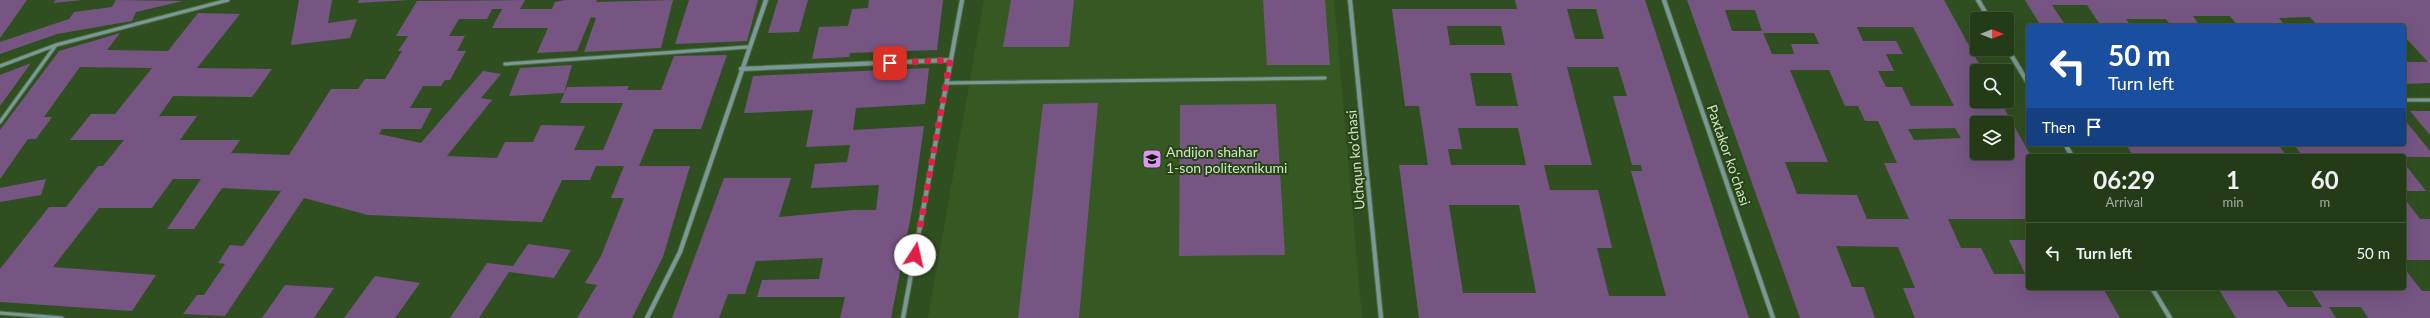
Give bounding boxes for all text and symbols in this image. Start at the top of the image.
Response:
north arrow [1970,12,2014,56]
map controls [1970,12,2014,160]
text: 50 m [2108,38,2171,72]
icon: left [2042,40,2094,92]
pin [873,46,907,80]
icon: arrive [879,52,901,74]
button: search [1970,64,2014,108]
text: Turn left [2108,72,2174,94]
street label: Paxtakor koʻchasi [1704,102,1754,208]
street label: Uchqun koʻchasi [1342,109,1368,211]
button: layers [1970,116,2014,160]
icon: arrive [2083,116,2105,138]
text: Then [2042,118,2075,136]
place label: Andijon shahar 1-son politexnikumi [1166,143,1287,176]
school or university icon: Andijon shahar 1-son politexnikumi [1141,148,1163,170]
text: 06:29 [2093,165,2155,194]
text: 1 [2226,165,2240,194]
text: 60 [2311,165,2339,194]
text: Arrival [2106,194,2143,210]
text: min [2222,194,2244,210]
text: m [2319,194,2330,210]
position arrow [894,234,936,276]
icon: left [2042,242,2064,264]
text: Turn left [2076,244,2132,262]
text: 50 m [2356,244,2390,262]

